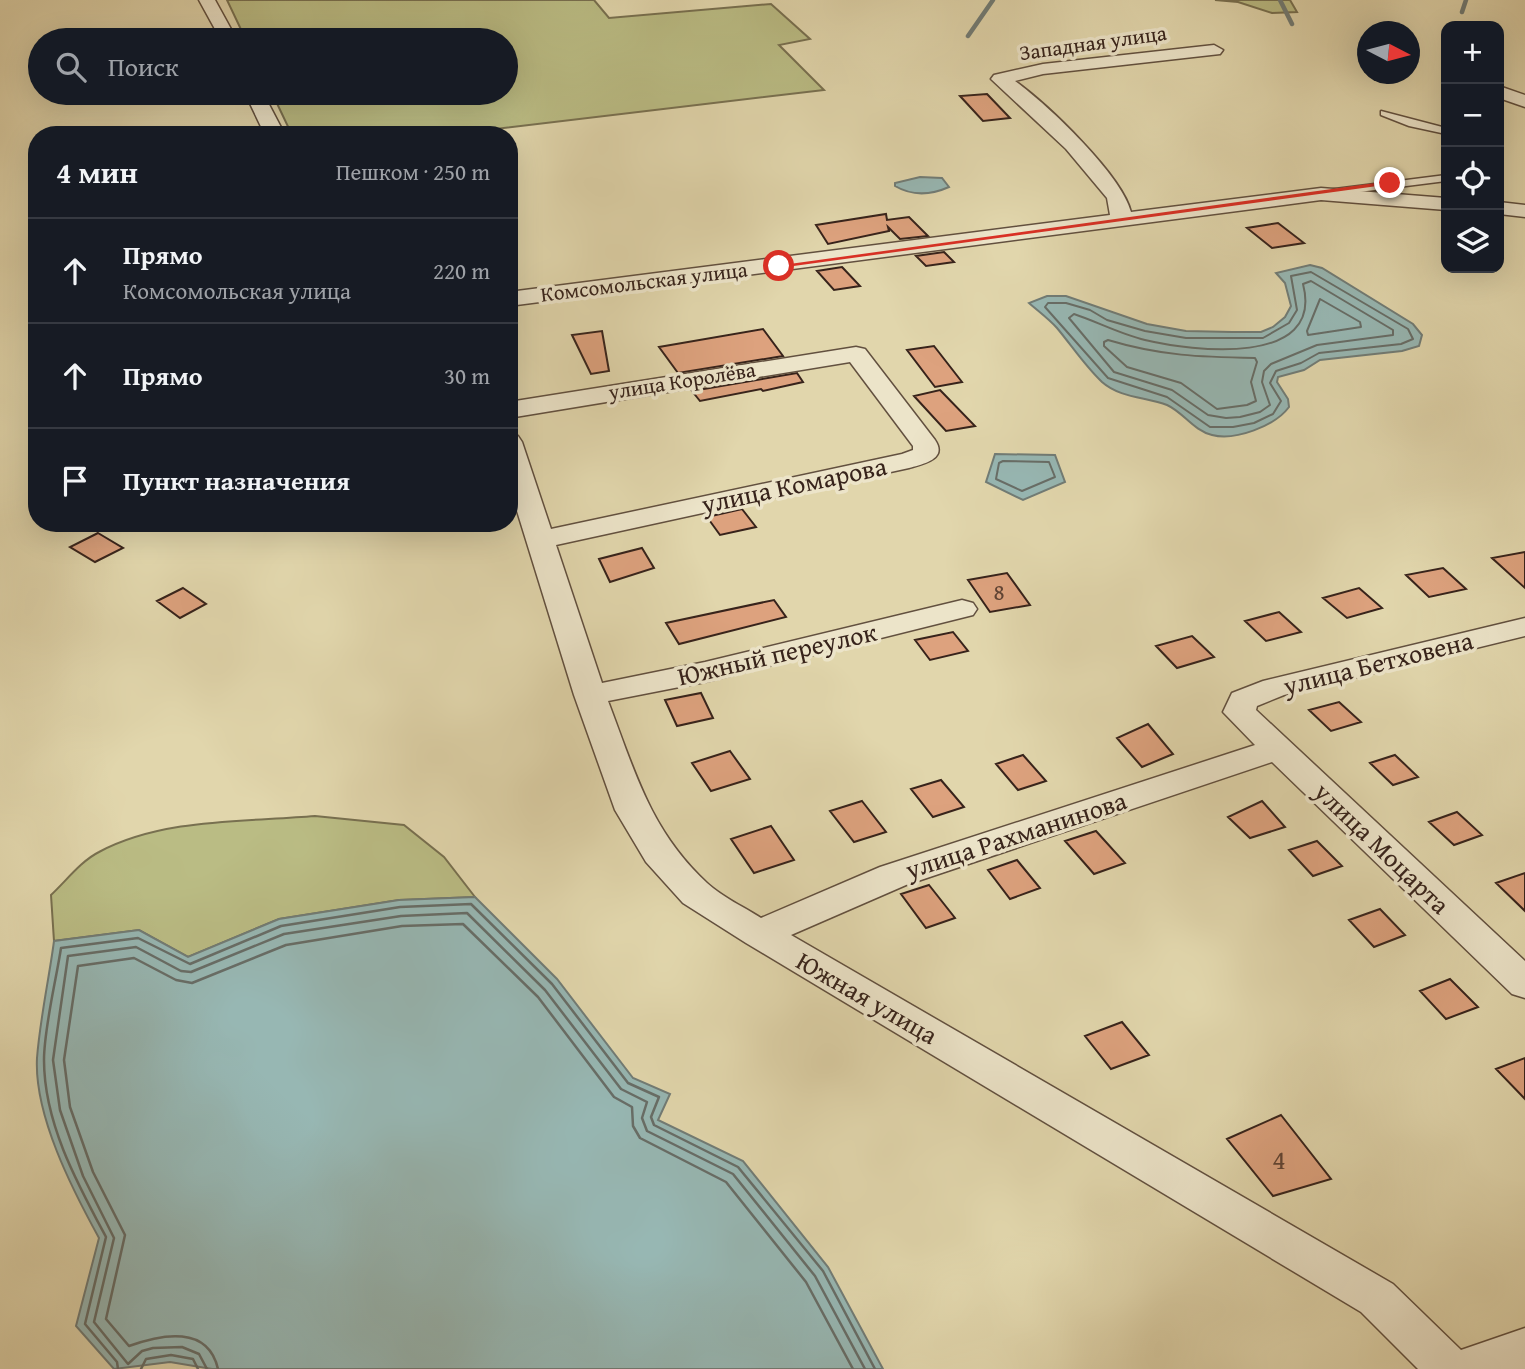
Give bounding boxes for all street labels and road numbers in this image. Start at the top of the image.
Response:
street label: Западная улица [1017,17,1168,68]
street label: Комсомольская улица [539,253,749,310]
street label: улица Королёва [605,354,758,408]
street label: улица Комарова [697,446,891,523]
street label: Южный переулок [673,612,881,695]
street label: улица Бетховена [1278,620,1477,705]
street label: улица Моцарта [1305,772,1460,923]
street label: улица Рахманинова [899,780,1132,889]
street label: Южная улица [789,941,946,1054]

